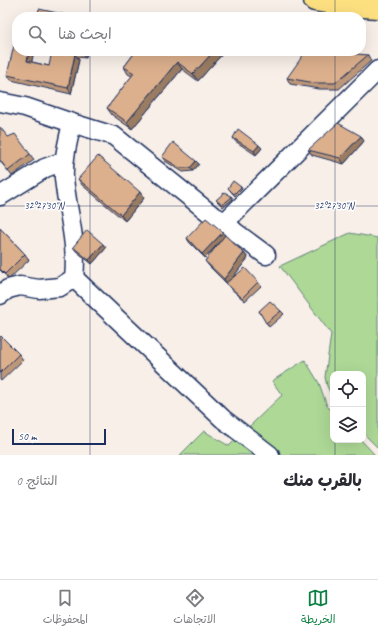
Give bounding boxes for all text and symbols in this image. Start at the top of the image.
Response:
search box [12,12,366,56]
icon: search [26,23,48,45]
text: ابحث هنا [58,25,112,44]
text: 32°27'30"N [24,199,66,212]
text: 32°27'30"N [314,199,356,212]
map controls [330,371,366,443]
button: locate [330,371,366,407]
button: layers [330,407,366,443]
scale bar [12,427,106,446]
text: 50 m [18,429,37,443]
text: بالقرب منك [283,470,362,491]
text: النتائج: 0 [16,473,58,489]
tab: المحفوظات [43,587,88,629]
tab: الاتجاهات [173,587,216,629]
tab: الخريطة [301,587,335,629]

